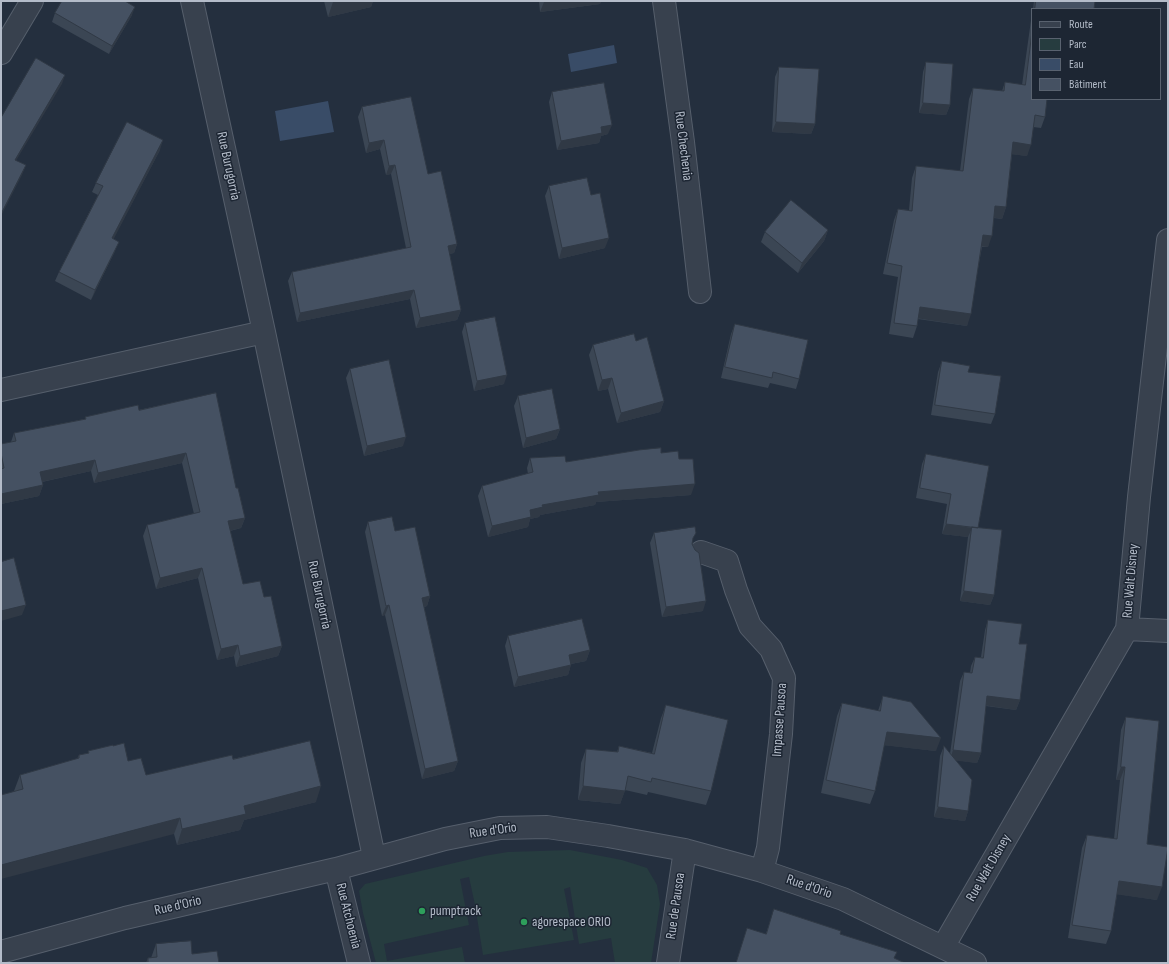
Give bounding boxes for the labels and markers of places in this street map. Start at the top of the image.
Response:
place label: pumptrack [430,903,481,919]
marker: pumptrack [417,906,427,916]
place label: agorespace ORIO [532,914,611,930]
marker: agorespace ORIO [519,917,529,927]

